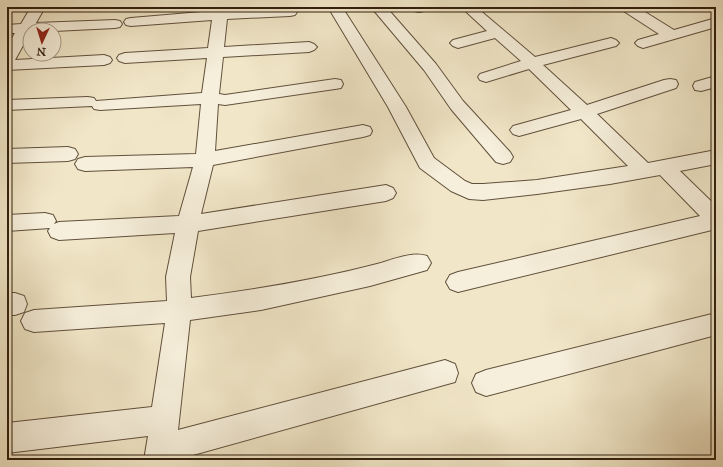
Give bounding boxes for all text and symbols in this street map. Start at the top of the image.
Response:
north arrow [22,22,62,62]
text: N [36,45,46,58]

